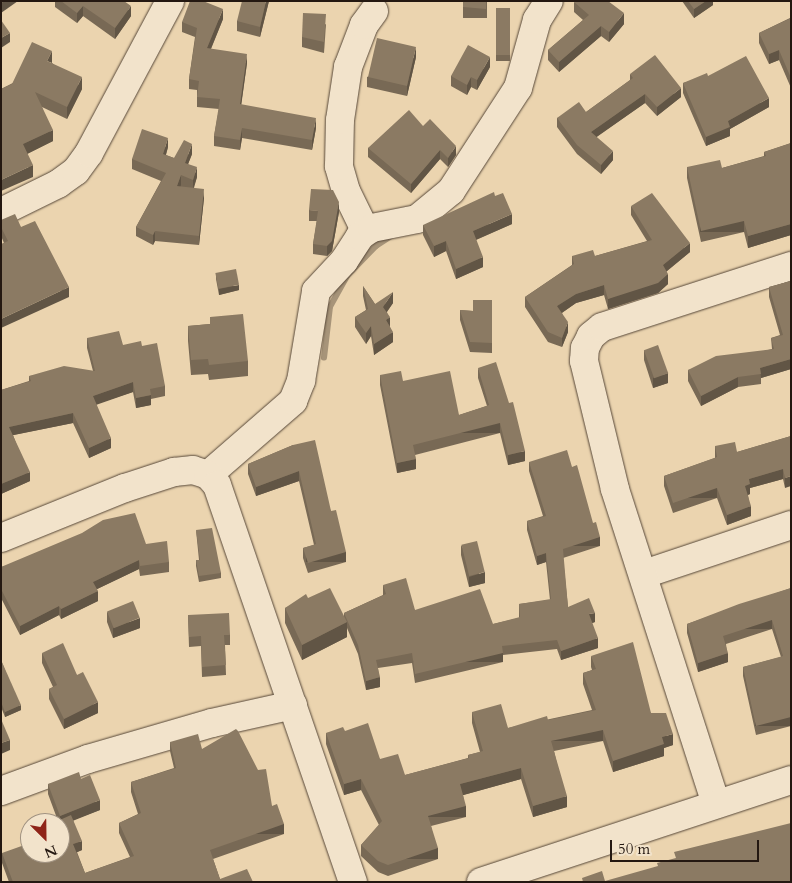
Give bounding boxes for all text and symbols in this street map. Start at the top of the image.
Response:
north arrow [20,813,70,863]
scale bar [612,830,761,862]
text: 50 m [618,839,650,859]
text: N [41,840,60,862]

